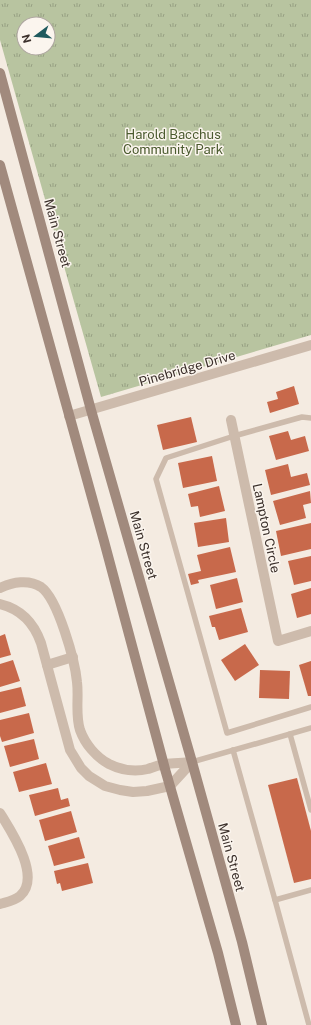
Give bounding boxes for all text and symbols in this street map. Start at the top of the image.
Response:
north arrow [16,16,56,56]
text: N [19,33,33,45]
park label: Harold Bacchus Community Park [123,127,223,157]
street label: Main Street [41,197,74,269]
street label: Pinebridge Drive [137,348,237,389]
street label: Lampton Circle [250,482,283,574]
street label: Main Street [127,509,160,581]
street label: Main Street [215,821,248,893]

